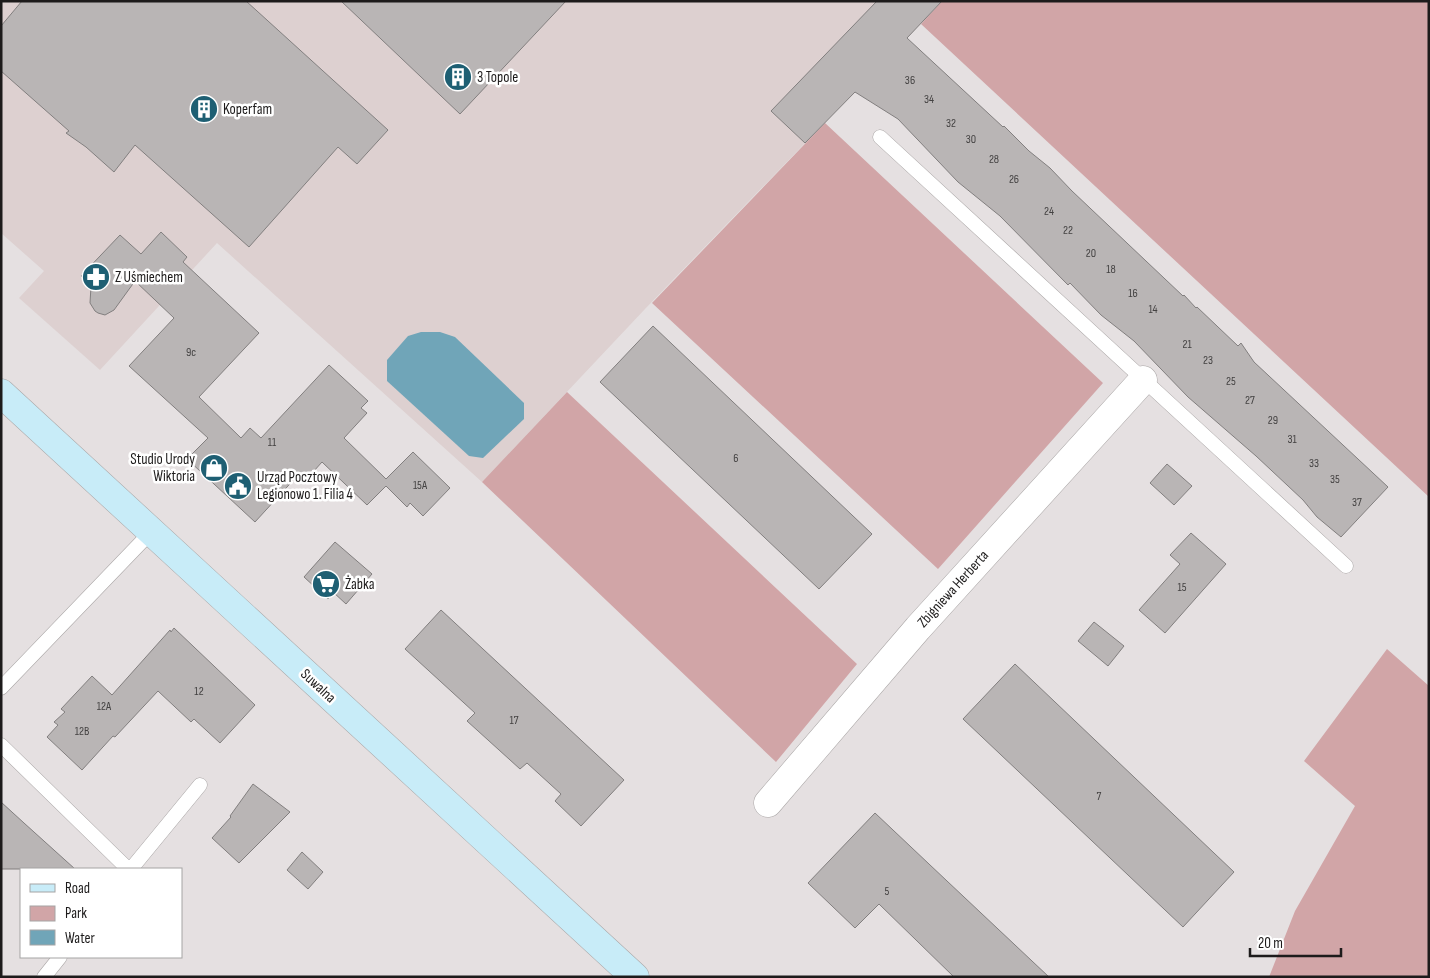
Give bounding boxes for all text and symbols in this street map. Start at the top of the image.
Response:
building icon: 3 Topole [443,62,473,92]
place label: 3 Topole [477,68,518,87]
house number: 36 [905,73,915,88]
house number: 34 [924,92,934,107]
building icon: Koperfam [189,94,219,124]
place label: Koperfam [223,100,272,119]
house number: 32 [946,116,956,131]
house number: 30 [966,132,976,147]
house number: 28 [989,152,999,167]
house number: 26 [1009,172,1019,187]
house number: 24 [1044,204,1054,219]
house number: 22 [1063,223,1073,238]
house number: 20 [1086,246,1096,261]
pharmacy icon: Z Uśmiechem [81,262,111,292]
house number: 18 [1106,262,1116,277]
place label: Z Uśmiechem [115,268,183,287]
house number: 16 [1128,286,1138,301]
house number: 14 [1148,302,1158,317]
house number: 21 [1182,337,1192,352]
house number: 9c [186,345,196,360]
house number: 23 [1203,353,1213,368]
house number: 25 [1226,374,1236,389]
house number: 27 [1245,393,1255,408]
house number: 29 [1268,413,1278,428]
house number: 31 [1287,432,1297,447]
house number: 11 [268,435,277,450]
place label: Studio Urody Wiktoria [130,450,195,486]
house number: 6 [733,451,739,466]
shop icon: Studio Urody Wiktoria [199,453,229,483]
house number: 33 [1309,456,1319,471]
place label: Urząd Pocztowy Legionowo 1. Filia 4 [257,468,353,504]
public building icon: Urząd Pocztowy Legionowo 1. Filia 4 [223,471,253,501]
house number: 35 [1330,472,1340,487]
house number: 15A [413,478,428,493]
house number: 37 [1352,495,1362,510]
street label: Zbigniewa Herberta [913,546,993,632]
supermarket icon: Żabka [311,569,341,599]
place label: Żabka [345,575,375,594]
house number: 15 [1177,580,1187,595]
street label: Suwalna [296,665,340,707]
house number: 12 [194,684,204,699]
house number: 12A [97,699,112,714]
house number: 17 [510,713,519,728]
house number: 12B [75,724,89,739]
house number: 7 [1097,789,1102,804]
legend [20,868,182,958]
text: Road [65,879,90,898]
house number: 5 [885,884,890,899]
text: Park [65,904,87,923]
scale bar [1250,926,1341,958]
text: Water [65,929,96,948]
text: 20 m [1258,934,1283,953]

